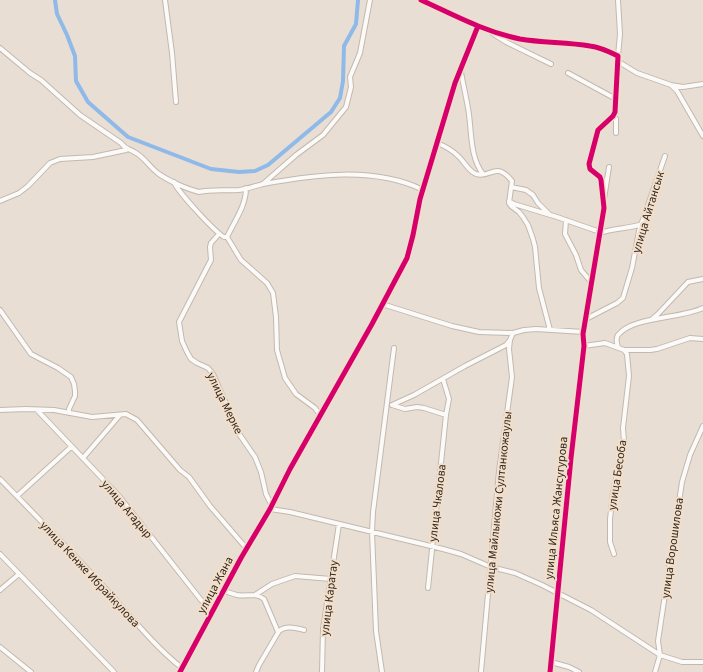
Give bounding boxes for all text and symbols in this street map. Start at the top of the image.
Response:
street label: улица Айтансык [628,169,669,255]
street label: улица Мерке [202,369,247,437]
street label: улица Майлыкожи Султанкожаулы [481,410,516,594]
street label: улица Ильяса Жансугурова [541,436,572,580]
street label: улица Бесоба [604,439,631,511]
street label: улица Чкалова [424,463,451,543]
street label: улица Агадыр [97,476,157,543]
street label: улица Ворошилова [657,497,688,599]
street label: улица Кенже Ибрайкулова [36,517,144,631]
street label: улица Жана [193,554,238,617]
street label: улица Каратау [316,559,343,637]

